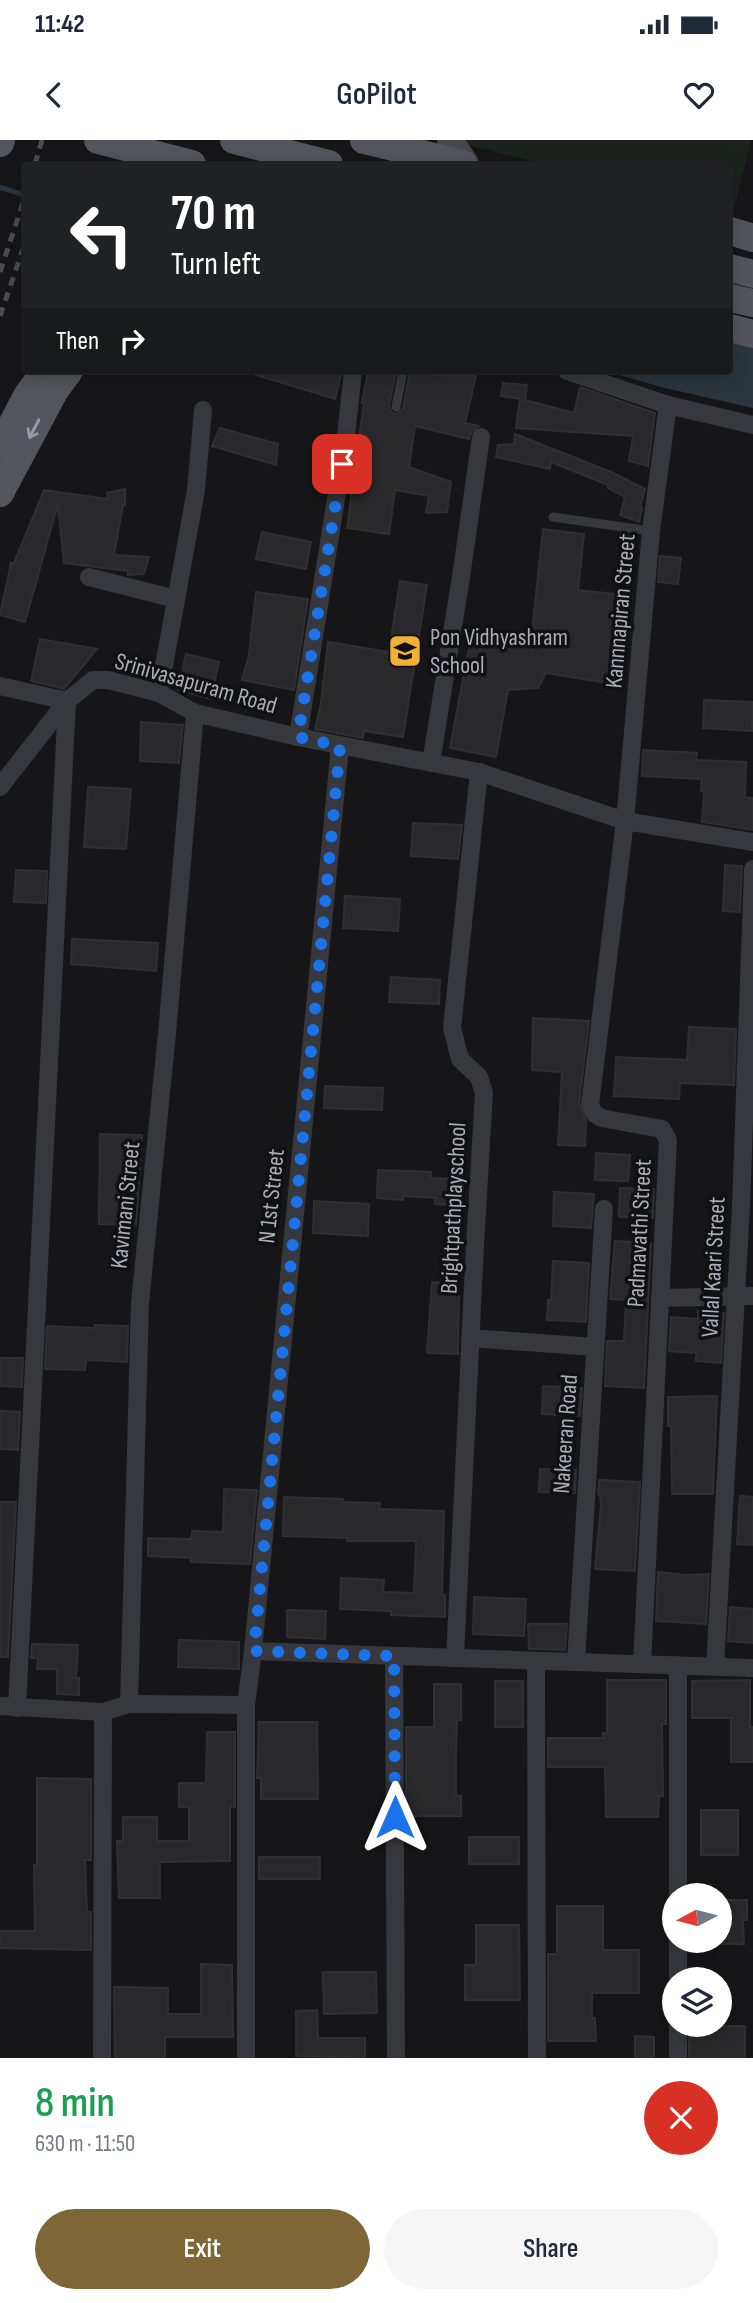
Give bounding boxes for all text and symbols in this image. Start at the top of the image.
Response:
text: 11:42 [35,9,85,40]
text: GoPilot [336,75,417,114]
icon: back [35,76,73,114]
icon: heart [680,76,718,114]
text: 70 m [171,185,256,244]
icon: left [56,189,147,280]
text: Turn left [171,245,261,284]
icon: right [113,322,151,360]
text: Then [56,326,99,357]
one-way arrow [27,418,40,439]
pin [312,434,372,494]
icon: arrive [323,445,361,483]
street label: Kannnapiran Street [599,533,642,689]
place label: Pon Vidhyashram School [430,623,568,680]
school or university icon: Pon Vidhyashram School [386,632,424,670]
street label: Srinivasapuram Road [111,646,280,720]
street label: Brightpathplayschool [435,1122,472,1295]
street label: Kavimani Street [104,1140,147,1270]
street label: N 1st Street [252,1147,291,1245]
street label: Padmavathi Street [621,1158,658,1308]
street label: Vallal Kaari Street [695,1196,732,1338]
street label: Nakeeran Road [547,1373,584,1495]
position arrow [358,1780,432,1854]
north arrow [662,1883,732,1953]
map controls [662,1883,732,2037]
button: layers [662,1967,732,2037]
text: 8 min [35,2078,115,2129]
button: close [644,2081,718,2155]
text: 630 m · 11:50 [35,2130,135,2158]
button: Exit [35,2209,370,2289]
button: Share [384,2209,718,2289]

